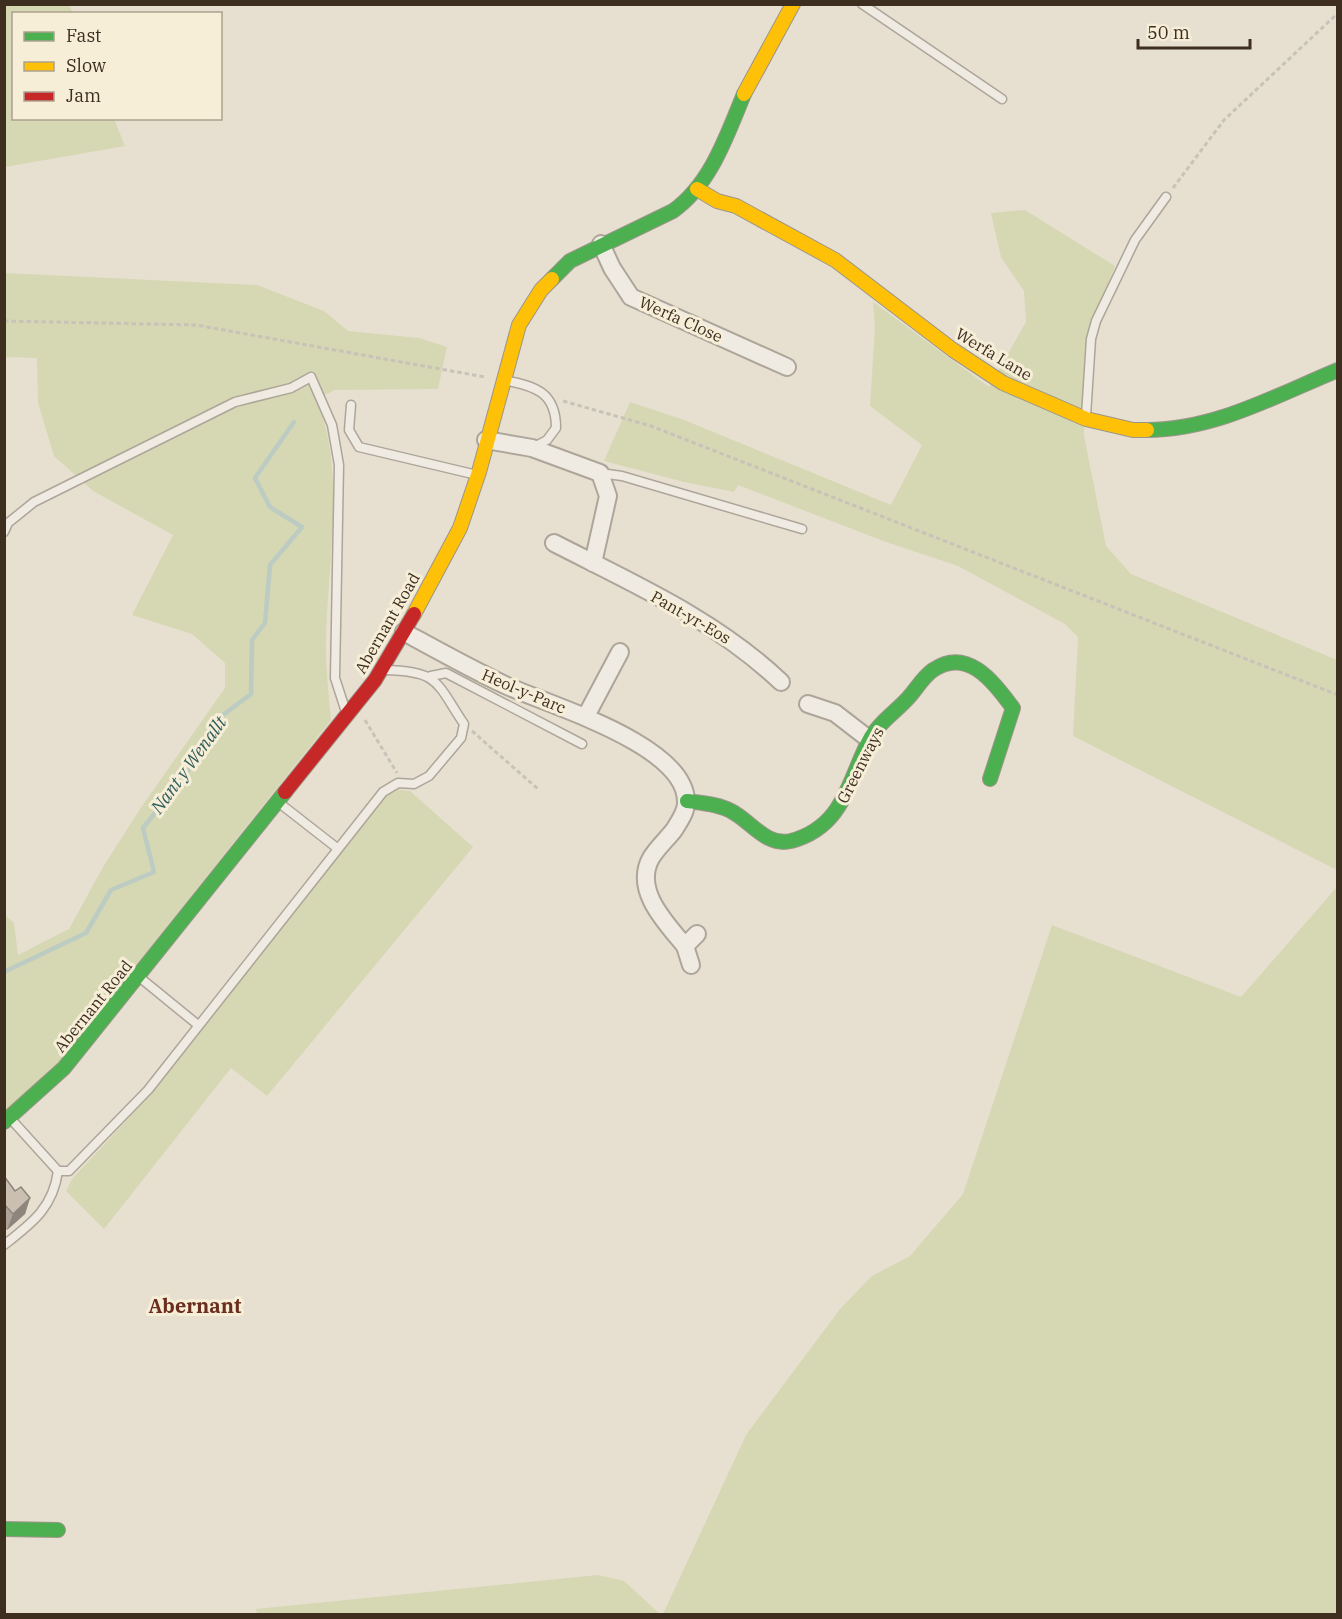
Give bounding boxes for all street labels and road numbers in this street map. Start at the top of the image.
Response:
street label: Werfa Close [636,292,726,346]
street label: Werfa Lane [952,323,1036,385]
street label: Abernant Road [350,569,424,677]
street label: Pant-yr-Eos [648,586,734,648]
street label: Heol-y-Parc [479,664,569,718]
street label: Greenways [832,724,888,806]
street label: Abernant Road [50,956,137,1056]

